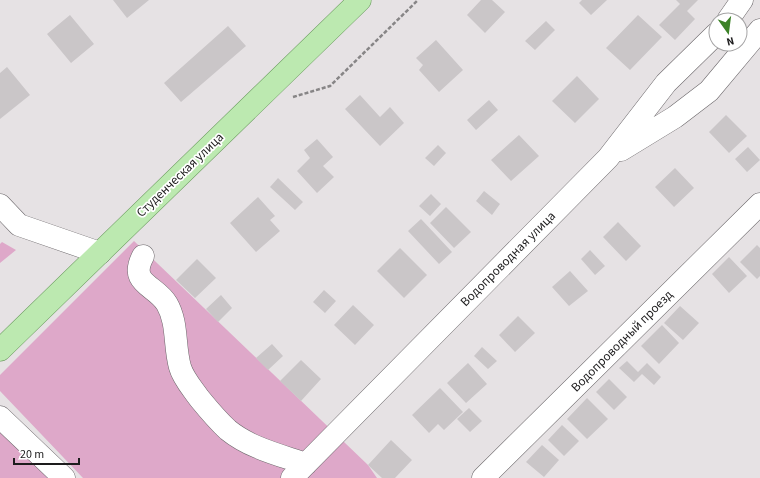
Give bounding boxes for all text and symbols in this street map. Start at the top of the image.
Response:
north arrow [708,12,748,52]
text: N [725,33,736,49]
street label: Студенческая улица [132,129,228,221]
street label: Водопроводная улица [456,207,560,311]
street label: Водопроводный проезд [567,286,677,396]
scale bar [14,440,79,466]
text: 20 m [20,446,44,463]

